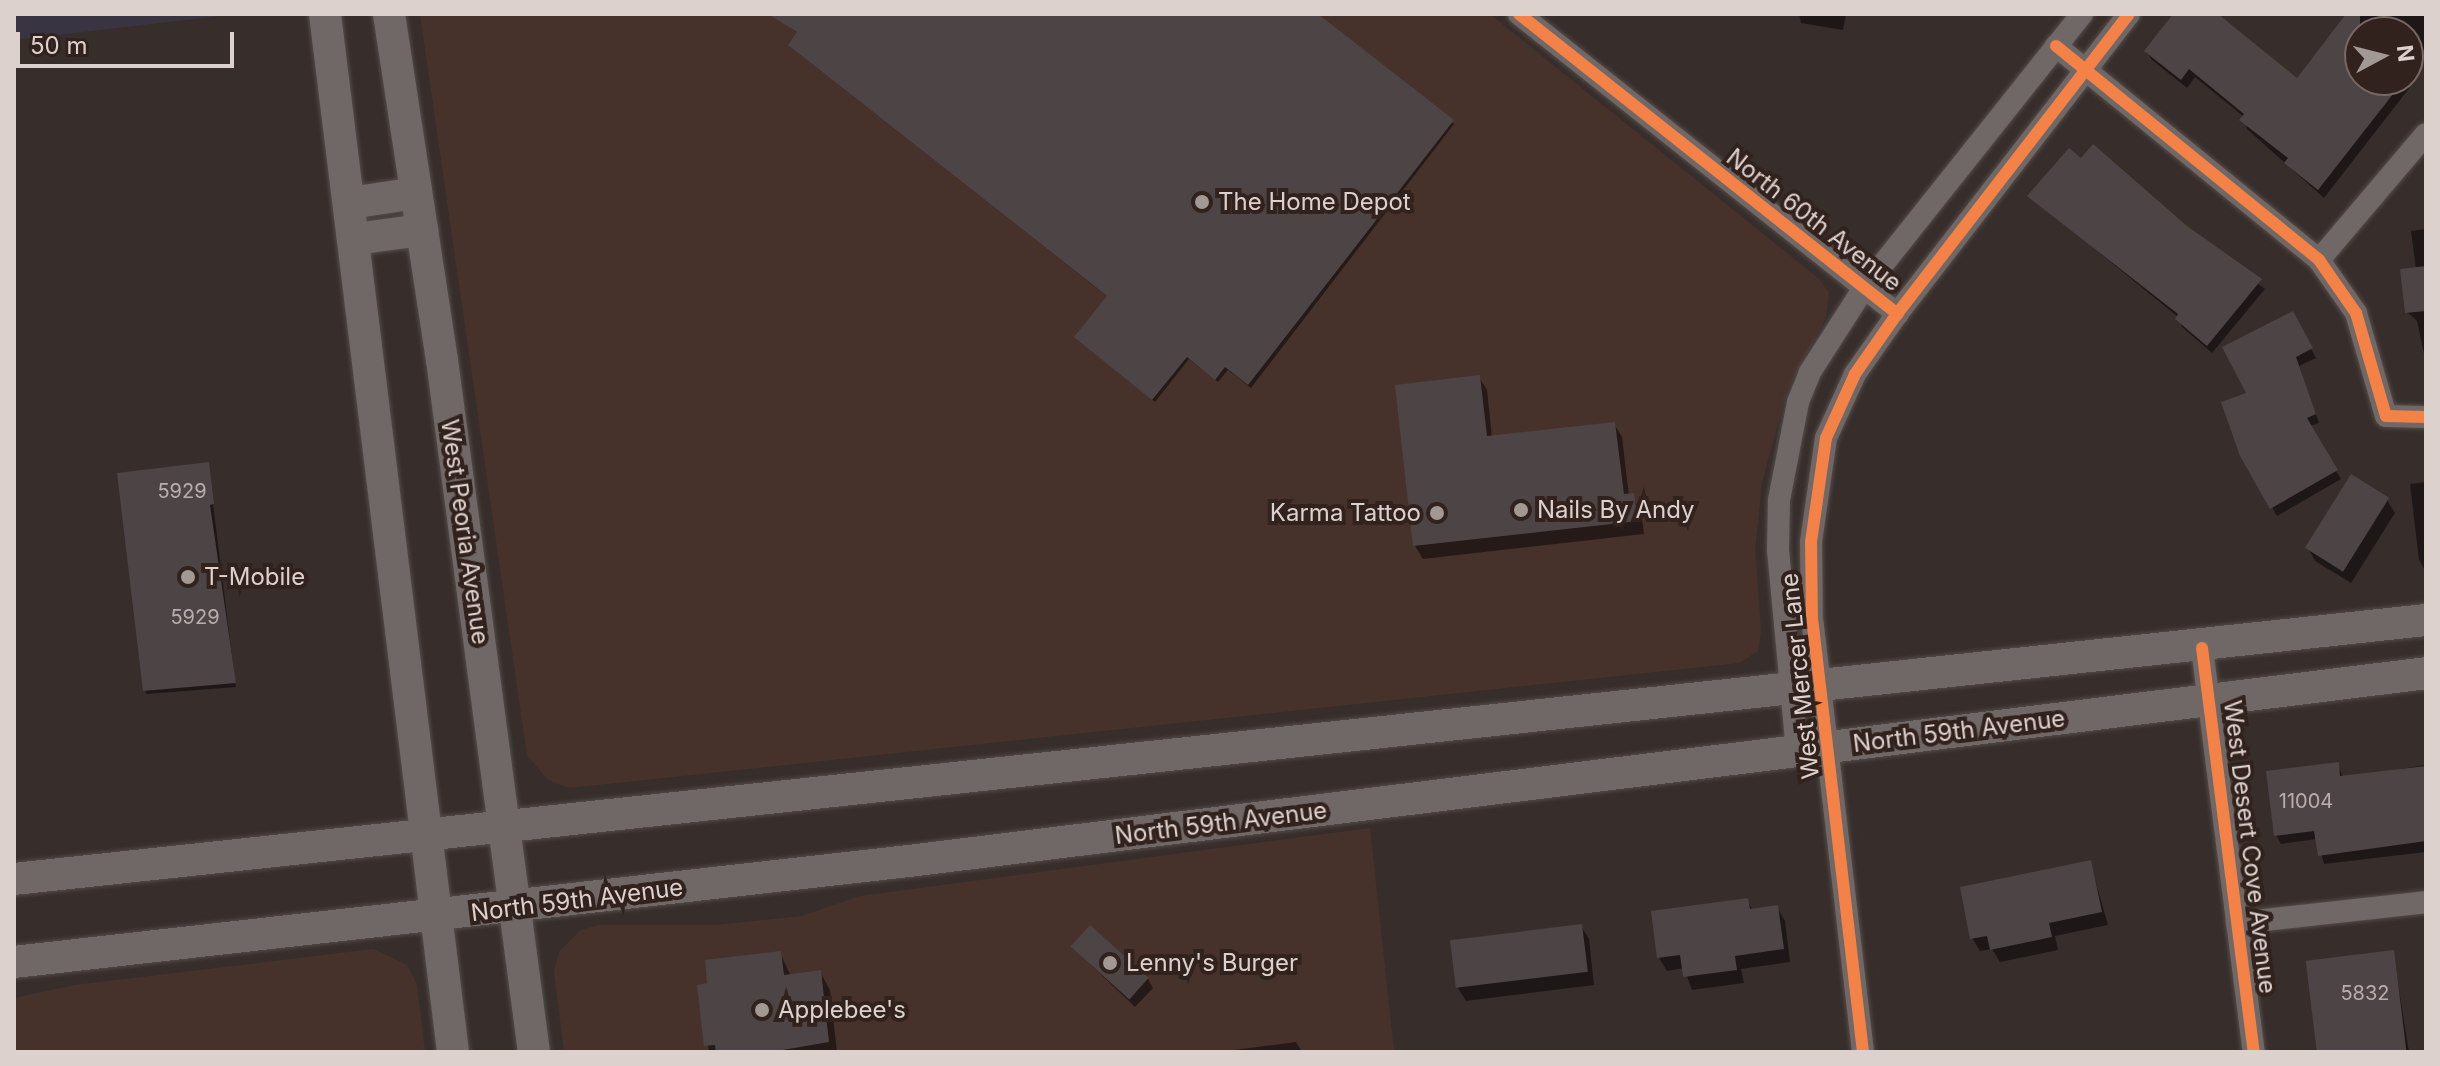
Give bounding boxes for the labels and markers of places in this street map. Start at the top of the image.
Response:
place label: The Home Depot [1218,188,1411,216]
marker: The Home Depot [1193,193,1211,211]
place label: Nails By Andy [1537,496,1695,524]
place label: Karma Tattoo [1270,499,1421,527]
marker: Nails By Andy [1512,501,1530,519]
marker: Karma Tattoo [1428,504,1446,522]
place label: T-Mobile [204,563,305,591]
marker: T-Mobile [179,568,197,586]
place label: Lenny's Burger [1126,949,1298,977]
marker: Lenny's Burger [1101,954,1119,972]
place label: Applebee's [778,996,906,1024]
marker: Applebee's [753,1001,771,1019]

